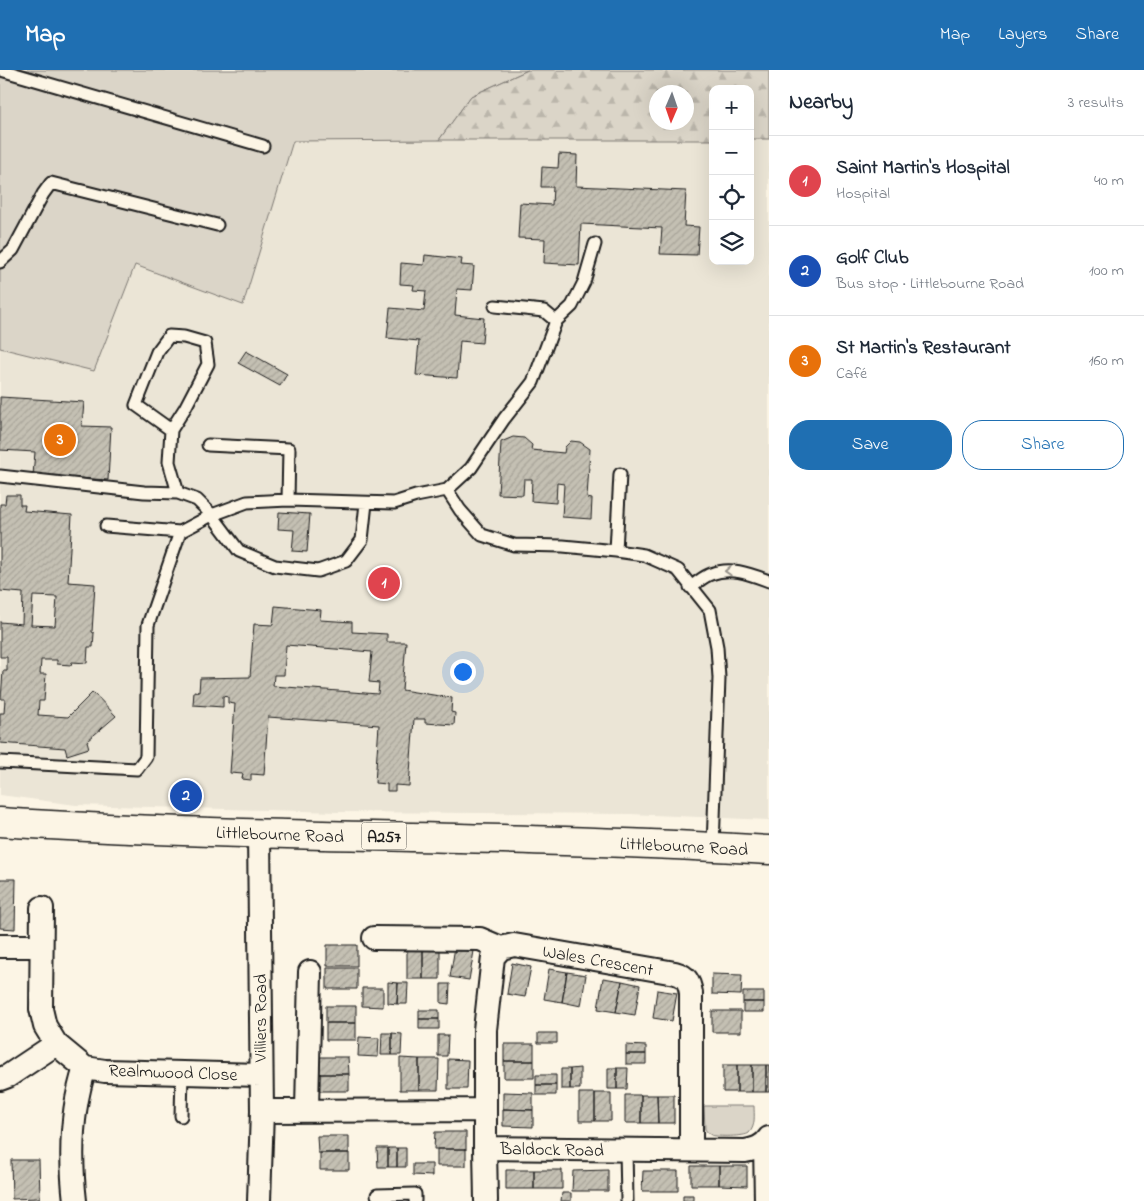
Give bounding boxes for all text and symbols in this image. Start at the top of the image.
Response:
text: Map [25,18,66,53]
text: Map [940,22,970,48]
text: Layers [998,22,1048,48]
text: Share [1076,22,1119,48]
north arrow [649,85,694,130]
map controls [709,85,754,265]
button: + [709,85,754,130]
text: Nearby [789,88,853,118]
text: 3 results [1068,91,1124,115]
button: − [709,130,754,175]
text: Saint Martin's Hospital [836,155,1010,182]
text: 1 [802,169,808,193]
text: 40 m [1094,169,1124,193]
button: locate [709,175,754,220]
text: Hospital [836,182,890,206]
button: layers [709,220,754,265]
text: Golf Club [836,245,908,272]
text: 2 [801,259,809,283]
text: 100 m [1089,259,1124,283]
text: Bus stop · Littlebourne Road [836,272,1024,296]
text: St Martin's Restaurant [836,335,1011,362]
text: 3 [802,349,808,373]
text: 160 m [1089,349,1124,373]
text: Café [836,362,867,386]
button: Save [789,420,952,470]
button: Share [962,420,1124,470]
pin: 3 [44,421,76,459]
pin: 1 [368,564,400,602]
one-way arrow [724,566,732,577]
your location [450,659,476,685]
pin: 2 [170,777,202,815]
street label: Littlebourne Road [215,821,345,851]
road number: A257 [362,822,406,849]
street label: Littlebourne Road [619,832,749,864]
street label: Wales Crescent [540,939,655,985]
street label: Villiers Road [249,974,275,1063]
street label: Realmwood Close [108,1059,239,1089]
street label: Baldock Road [499,1137,604,1165]

